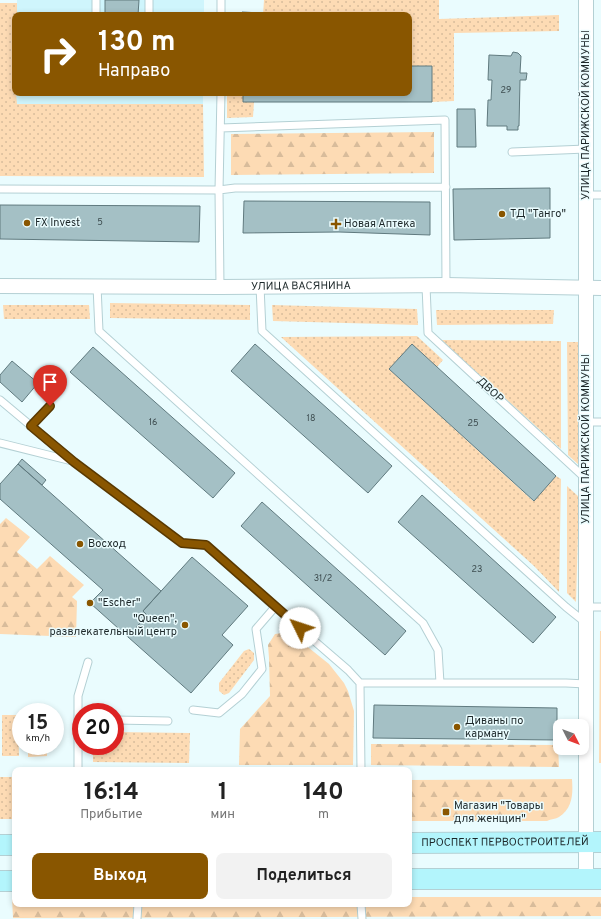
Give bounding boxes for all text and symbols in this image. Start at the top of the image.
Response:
text: 130 m [98,25,176,61]
icon: right [32,28,84,80]
street label: УЛИЦА ПАРИЖСКОЙ КОММУНЫ [578,30,593,200]
text: Направо [98,60,170,83]
house number: 29 [501,85,511,96]
place label: ТД "Танго" [510,207,566,221]
marker: ТД "Танго" [497,209,507,219]
place label: FX Invest [35,216,80,230]
house number: 5 [97,217,103,228]
place label: Новая Аптека [344,217,415,231]
marker: FX Invest [22,218,32,228]
marker: Новая Аптека [331,219,341,229]
street label: УЛИЦА ВАСЯНИНА [251,279,351,294]
street label: УЛИЦА ПАРИЖСКОЙ КОММУНЫ [578,354,593,524]
pin [33,365,67,406]
icon: arrive [39,371,61,393]
street label: ДВОР [474,374,506,406]
house number: 18 [307,413,315,424]
house number: 16 [149,417,157,428]
house number: 25 [467,418,479,429]
place label: Восход [88,537,126,551]
marker: Восход [75,539,85,549]
house number: 23 [472,564,482,575]
house number: 31/2 [314,573,332,584]
place label: "Escher" [98,596,140,610]
marker: "Escher" [85,598,95,608]
position arrow [279,607,321,649]
place label: "Queen", развлекательный центр [49,612,178,639]
marker: "Queen", развлекательный центр [180,620,190,630]
speed limit sign: 20 [72,703,124,755]
text: 15 [28,711,48,737]
place label: Диваны по карману [465,714,523,741]
north arrow [553,719,589,755]
map controls [553,719,589,755]
marker: Диваны по карману [452,722,462,732]
text: km/h [26,732,50,745]
text: 16:14 [84,778,139,808]
text: 1 [218,778,228,808]
text: 140 [303,778,344,808]
place label: Магазин "Товары для женщин" [454,799,543,826]
text: Прибытие [80,807,142,823]
text: мин [211,807,235,823]
text: m [318,807,329,823]
marker: Магазин "Товары для женщин" [441,807,451,817]
street label: ПРОСПЕКТ ПЕРВОСТРОИТЕЛЕЙ [421,834,589,850]
button: Выход [32,853,208,899]
button: Поделиться [216,853,392,899]

